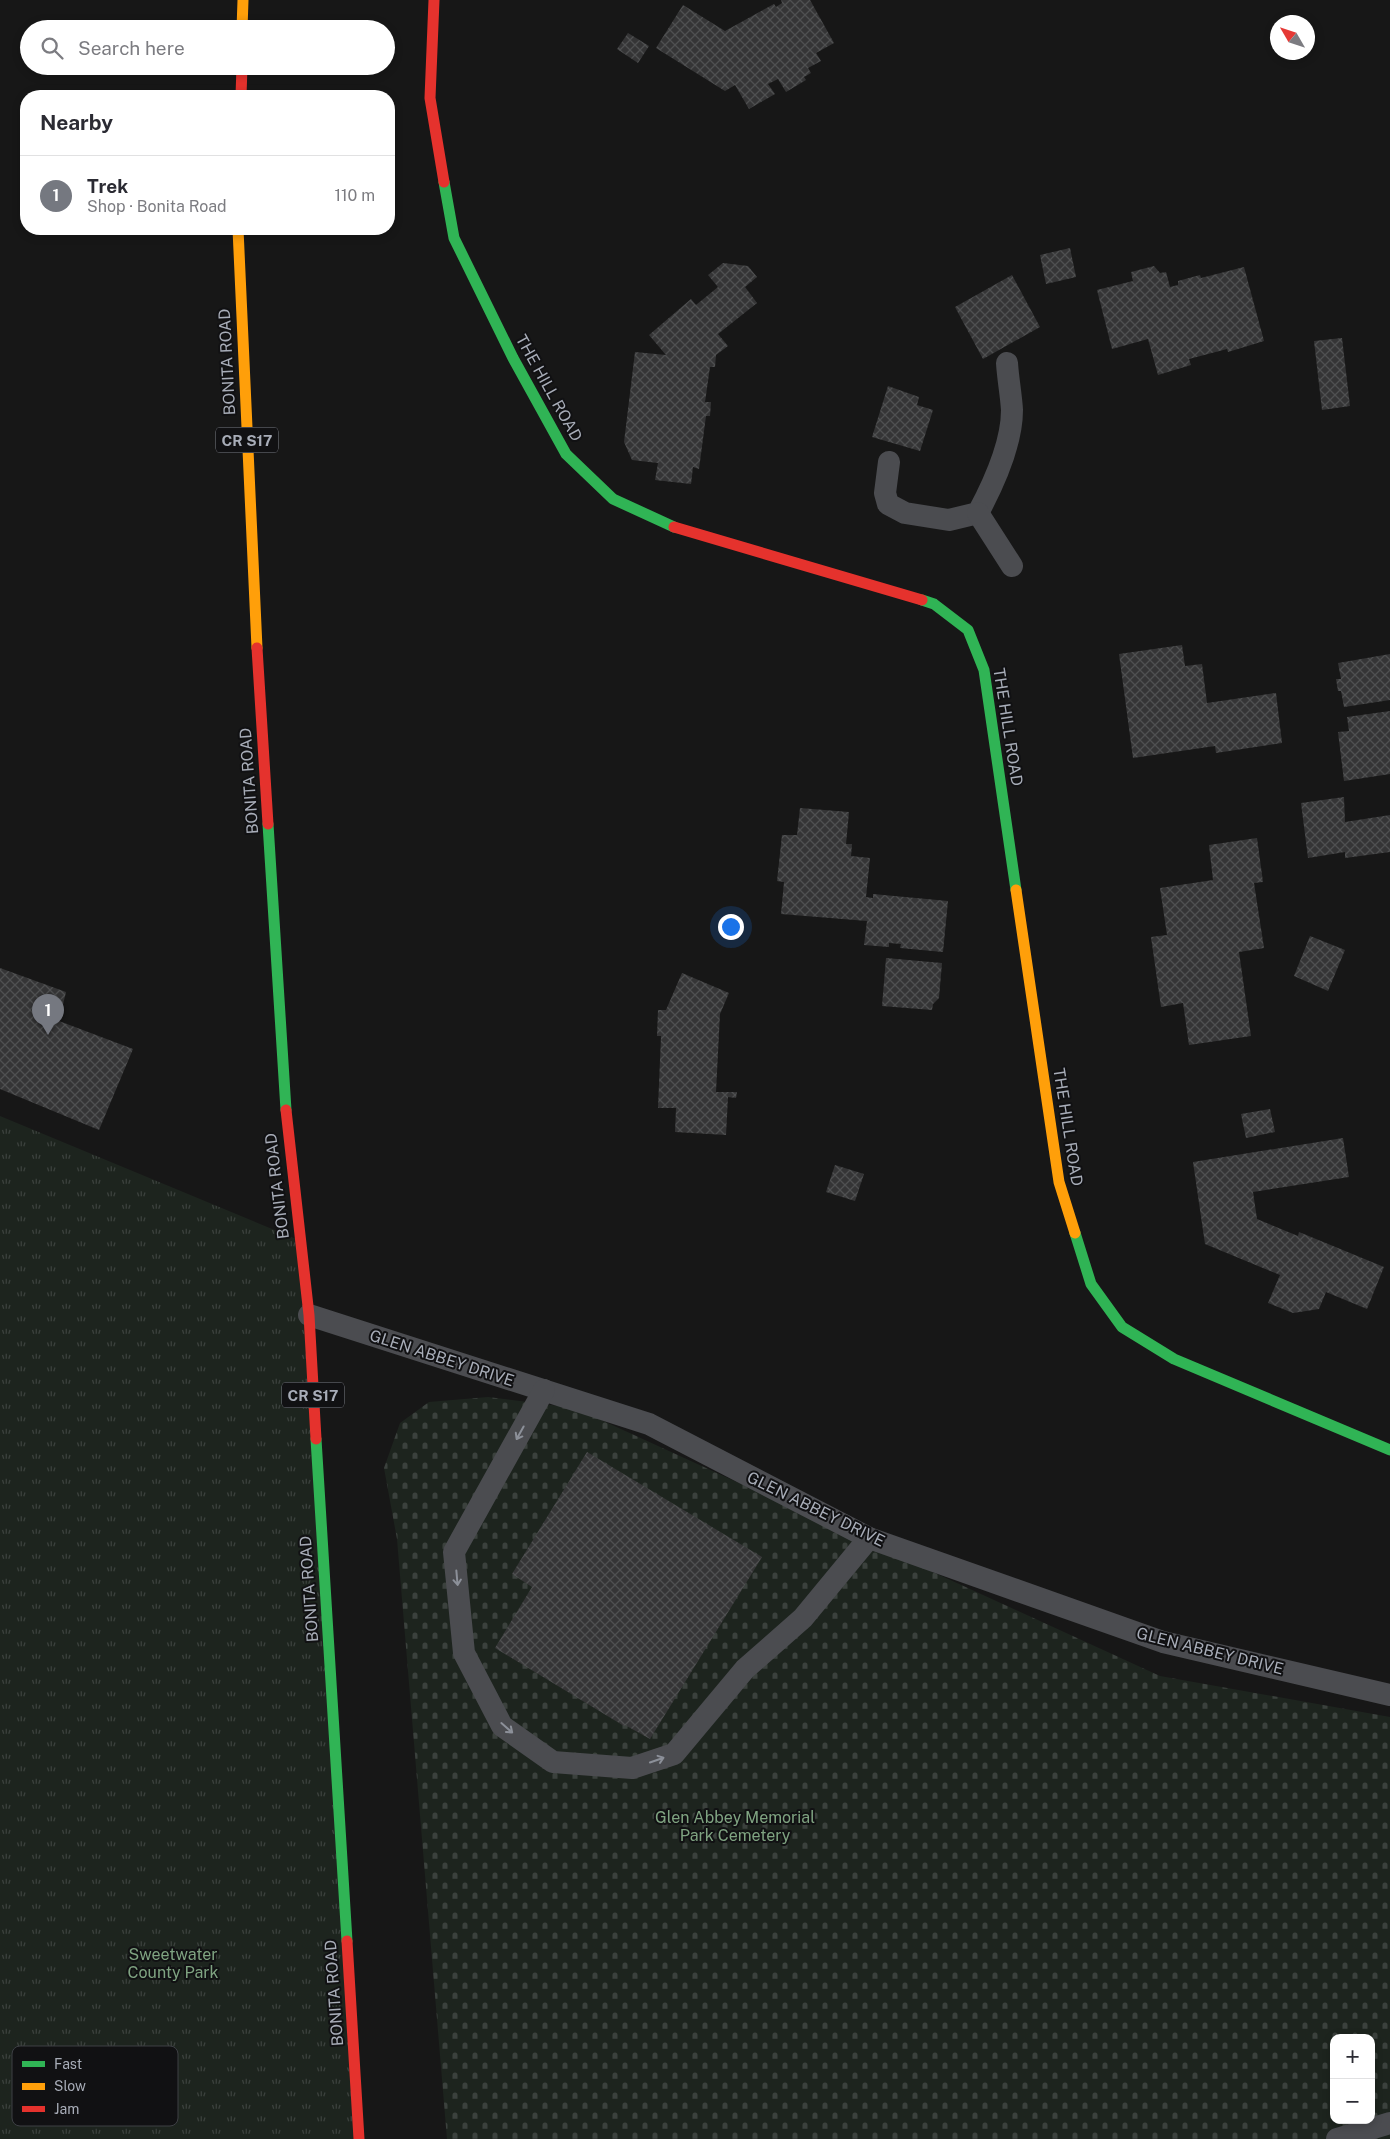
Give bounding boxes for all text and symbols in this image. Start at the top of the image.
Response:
north arrow [1270,15,1315,60]
search box [20,20,395,75]
icon: search [38,34,66,62]
text: Search here [78,37,185,59]
text: Nearby [40,110,113,135]
text: Trek [87,175,128,197]
text: 1 [53,186,59,205]
text: 110 m [334,186,375,205]
text: Shop · Bonita Road [87,197,227,216]
street label: BONITA ROAD [215,308,239,416]
street label: THE HILL ROAD [512,331,586,445]
road number: CR S17 [216,428,278,452]
street label: THE HILL ROAD [989,667,1027,787]
street label: BONITA ROAD [236,727,262,835]
your location [718,914,744,940]
pin: 1 [32,994,64,1035]
street label: THE HILL ROAD [1049,1067,1087,1187]
street label: BONITA ROAD [261,1132,293,1240]
street label: GLEN ABBEY DRIVE [367,1326,517,1390]
road number: CR S17 [282,1382,344,1408]
one-way arrow [515,1425,525,1440]
street label: GLEN ABBEY DRIVE [744,1467,888,1551]
street label: BONITA ROAD [296,1535,322,1643]
one-way arrow [452,1570,462,1586]
street label: GLEN ABBEY DRIVE [1135,1624,1285,1678]
one-way arrow [500,1723,513,1734]
one-way arrow [648,1755,664,1764]
park label: Glen Abbey Memorial Park Cemetery [655,1808,815,1845]
street label: BONITA ROAD [321,1939,347,2047]
park label: Sweetwater County Park [127,1945,219,1982]
map controls [1330,2034,1375,2124]
button: + [1330,2034,1375,2079]
legend [12,2046,178,2126]
text: Fast [54,2056,82,2072]
text: Slow [54,2078,86,2094]
button: − [1330,2079,1375,2124]
text: Jam [54,2101,79,2117]

